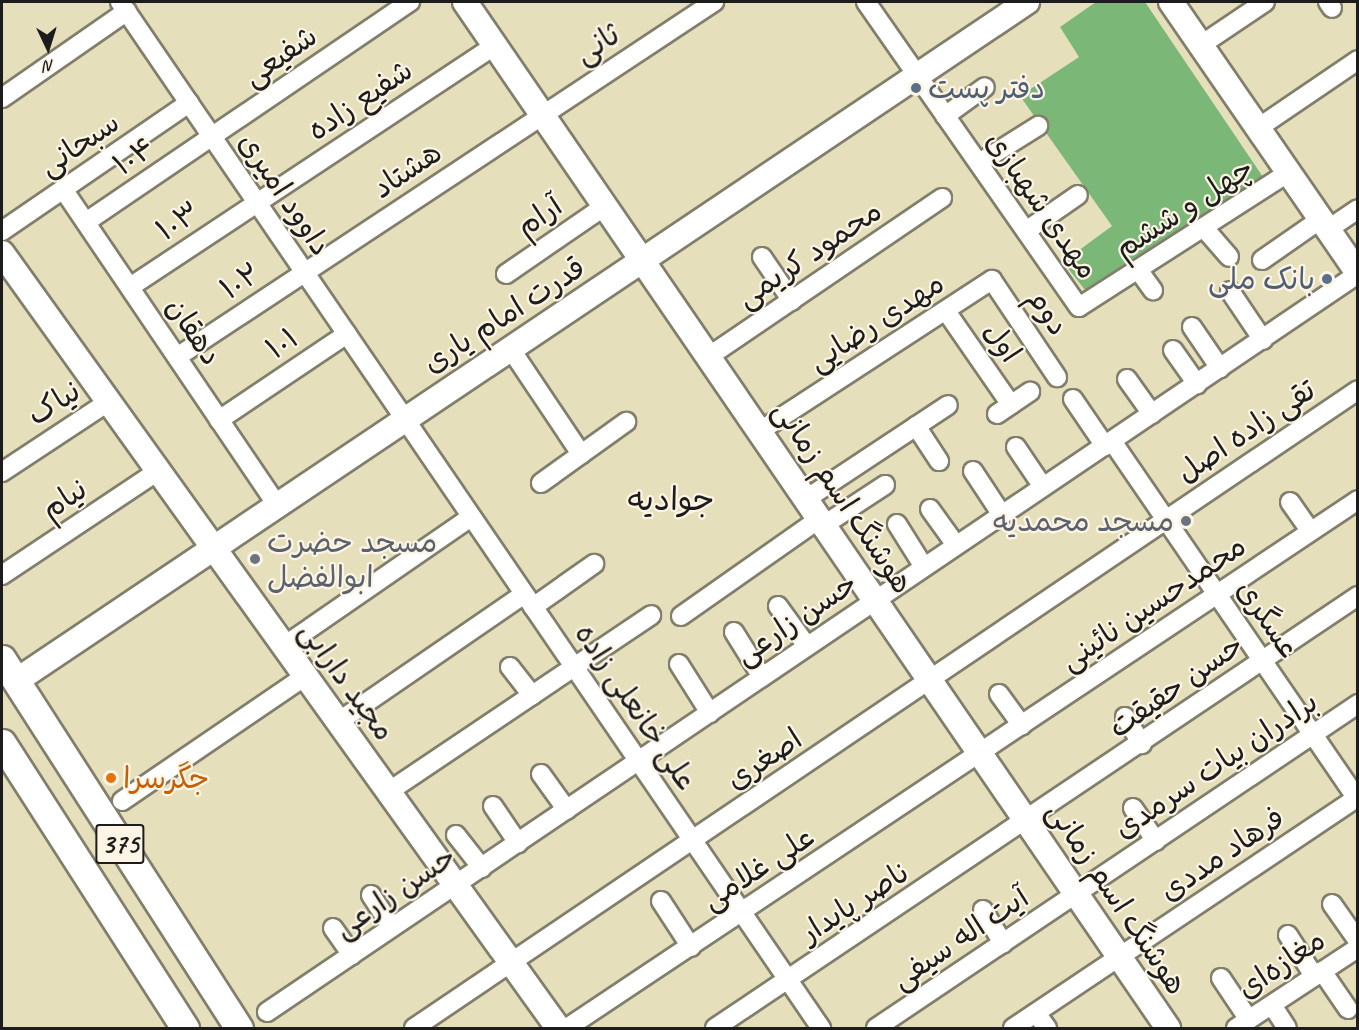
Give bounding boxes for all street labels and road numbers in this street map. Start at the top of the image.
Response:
street label: ثانی [568,16,626,72]
street label: شفیعی [236,18,324,94]
street label: شفیع زاده [301,52,419,148]
street label: سبحانی [32,104,126,184]
street label: مهدی شهبازی [978,124,1106,286]
street label: داوود امیری [231,126,339,262]
street label: ۱۰۴ [106,129,162,183]
street label: هشتاد [366,134,448,206]
street label: چهل و ششم [1108,150,1260,266]
street label: آرام [509,187,569,245]
street label: محمود کریمی [730,192,888,316]
street label: ۱۰۳ [149,194,207,248]
street label: قدرت امام یاری [416,249,592,381]
street label: ۱۰۲ [213,255,267,307]
street label: مهدی رضایی [801,265,951,379]
street label: دوم [1019,282,1077,342]
street label: دهقان [158,290,230,372]
street label: اول [975,315,1029,369]
street label: ۱۰۱ [259,319,305,367]
street label: تقی زاده اصل [1170,372,1322,490]
street label: نیاک [21,373,87,433]
street label: هوشنگ اسم زمانی [765,394,921,600]
street label: نیام [34,471,94,527]
street label: محمدحسین نائینی [1053,528,1253,678]
street label: حسن زارعی [728,565,864,673]
street label: عسگری [1229,573,1307,665]
street label: مجید دارابی [292,614,402,748]
street label: علی خانعلی زاده [567,617,705,797]
street label: حسن حقیقت [1102,626,1250,746]
street label: برادران بیات سرمدی [1107,684,1325,846]
street label: اصغری [719,721,809,797]
street label: هوشنگ اسم زمانی [1039,795,1195,1001]
street label: فرهاد مددی [1153,799,1291,909]
street label: علی غلامی [695,818,821,918]
road number: 375 [94,819,146,869]
street label: حسن زارعی [327,838,463,946]
street label: ناصر پایدار [793,853,917,951]
street label: آیت اله سیفی [885,879,1035,997]
street label: مغازه‌ای [1230,922,1332,1006]

